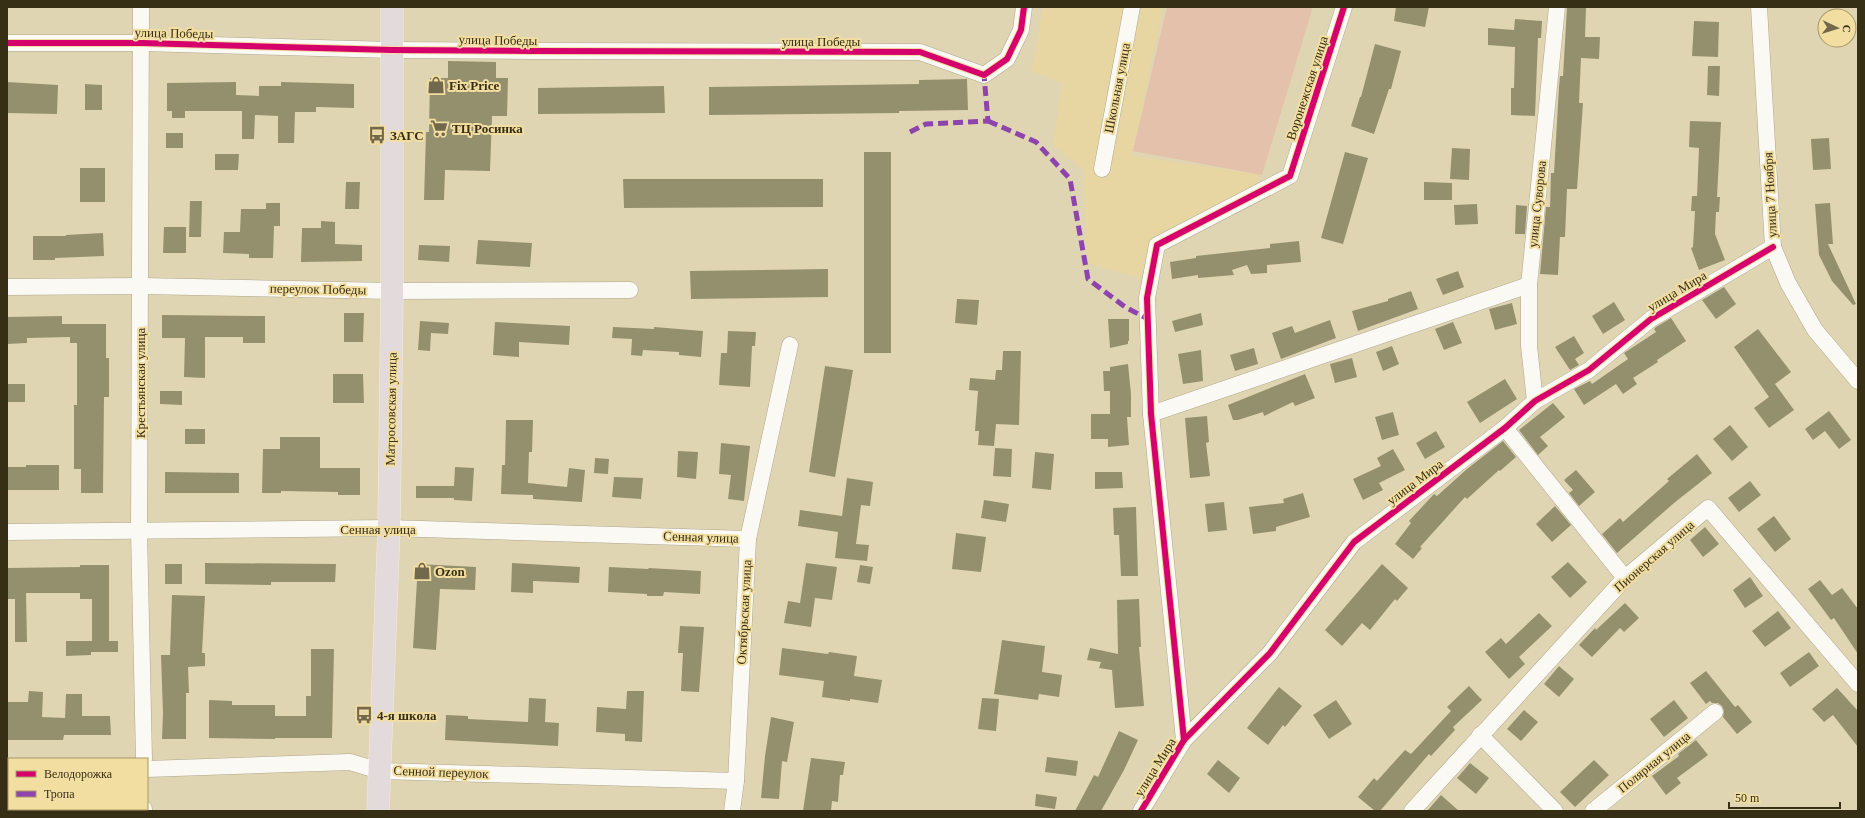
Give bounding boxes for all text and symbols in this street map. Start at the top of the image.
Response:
north arrow [1817,8,1857,48]
text: С [1841,24,1853,33]
street label: улица Победы [135,25,214,41]
street label: улица Победы [459,32,538,48]
street label: улица Победы [782,34,861,49]
street label: Воронежская улица [1283,34,1331,142]
street label: Школьная улица [1101,41,1133,134]
shop icon: Fix Price [426,75,446,95]
place label: Fix Price [449,78,499,93]
supermarket icon: ТЦ Росинка [429,118,449,138]
place label: ТЦ Росинка [452,121,523,136]
bus stop icon: ЗАГС [367,125,387,145]
place label: ЗАГС [390,128,424,143]
street label: улица 7 Ноября [1760,152,1780,238]
street label: улица Суворова [1525,159,1549,248]
street label: улица Мира [1645,267,1709,314]
street label: переулок Победы [270,281,367,297]
street label: Крестьянская улица [133,327,148,438]
street label: Матросовская улица [383,352,399,466]
street label: улица Мира [1384,456,1446,508]
street label: Пионерская улица [1611,517,1697,595]
street label: Сенная улица [340,522,416,537]
street label: Сенная улица [663,528,739,546]
street label: Октябрьская улица [734,559,754,665]
shop icon: Ozon [412,561,432,581]
place label: Ozon [435,564,465,579]
bus stop icon: 4-я школа [354,705,374,725]
place label: 4-я школа [377,708,437,723]
street label: Полярная улица [1615,728,1693,796]
street label: улица Мира [1131,735,1179,799]
legend [8,758,148,810]
street label: Сенной переулок [393,763,489,781]
text: Велодорожка [44,767,113,781]
scale bar [1729,784,1840,810]
text: Тропа [44,787,75,801]
text: 50 m [1735,791,1760,805]

